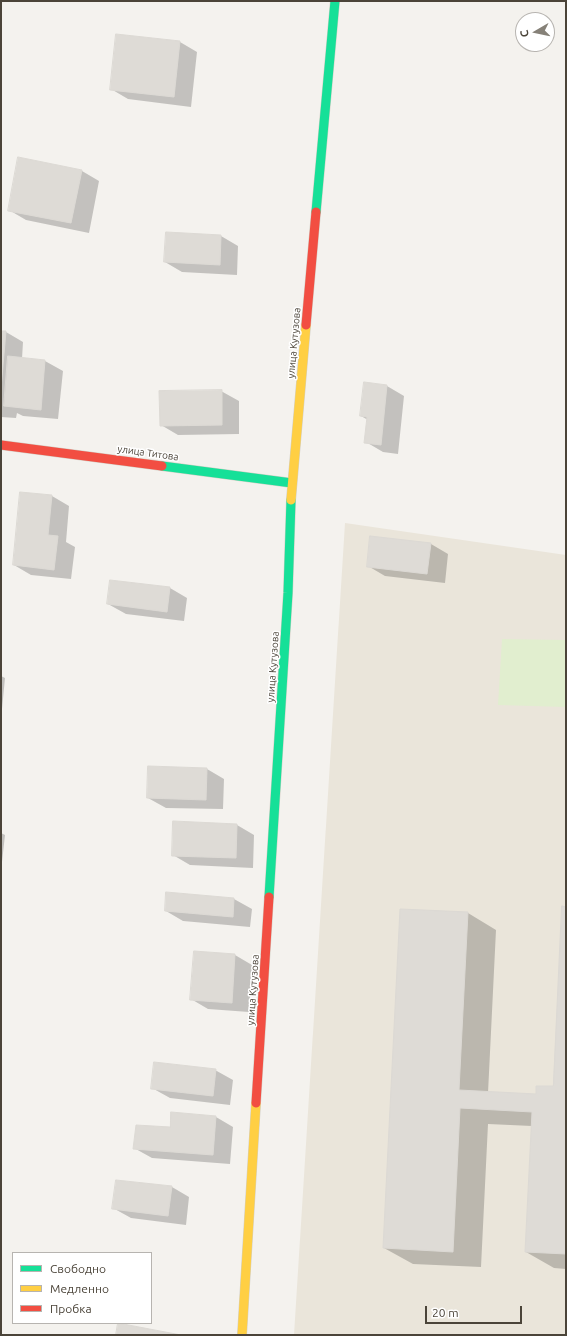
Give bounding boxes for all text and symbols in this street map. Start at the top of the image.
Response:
north arrow [515,12,555,52]
text: С [518,29,531,38]
street label: улица Кутузова [285,307,303,379]
street label: улица Титова [117,443,179,463]
street label: улица Кутузова [265,631,281,703]
street label: улица Кутузова [245,954,261,1026]
legend [12,1252,152,1324]
text: Свободно [50,1262,106,1275]
text: Медленно [50,1282,109,1295]
scale bar [427,1298,524,1324]
text: Пробка [50,1302,92,1315]
text: 20 m [432,1306,459,1319]

